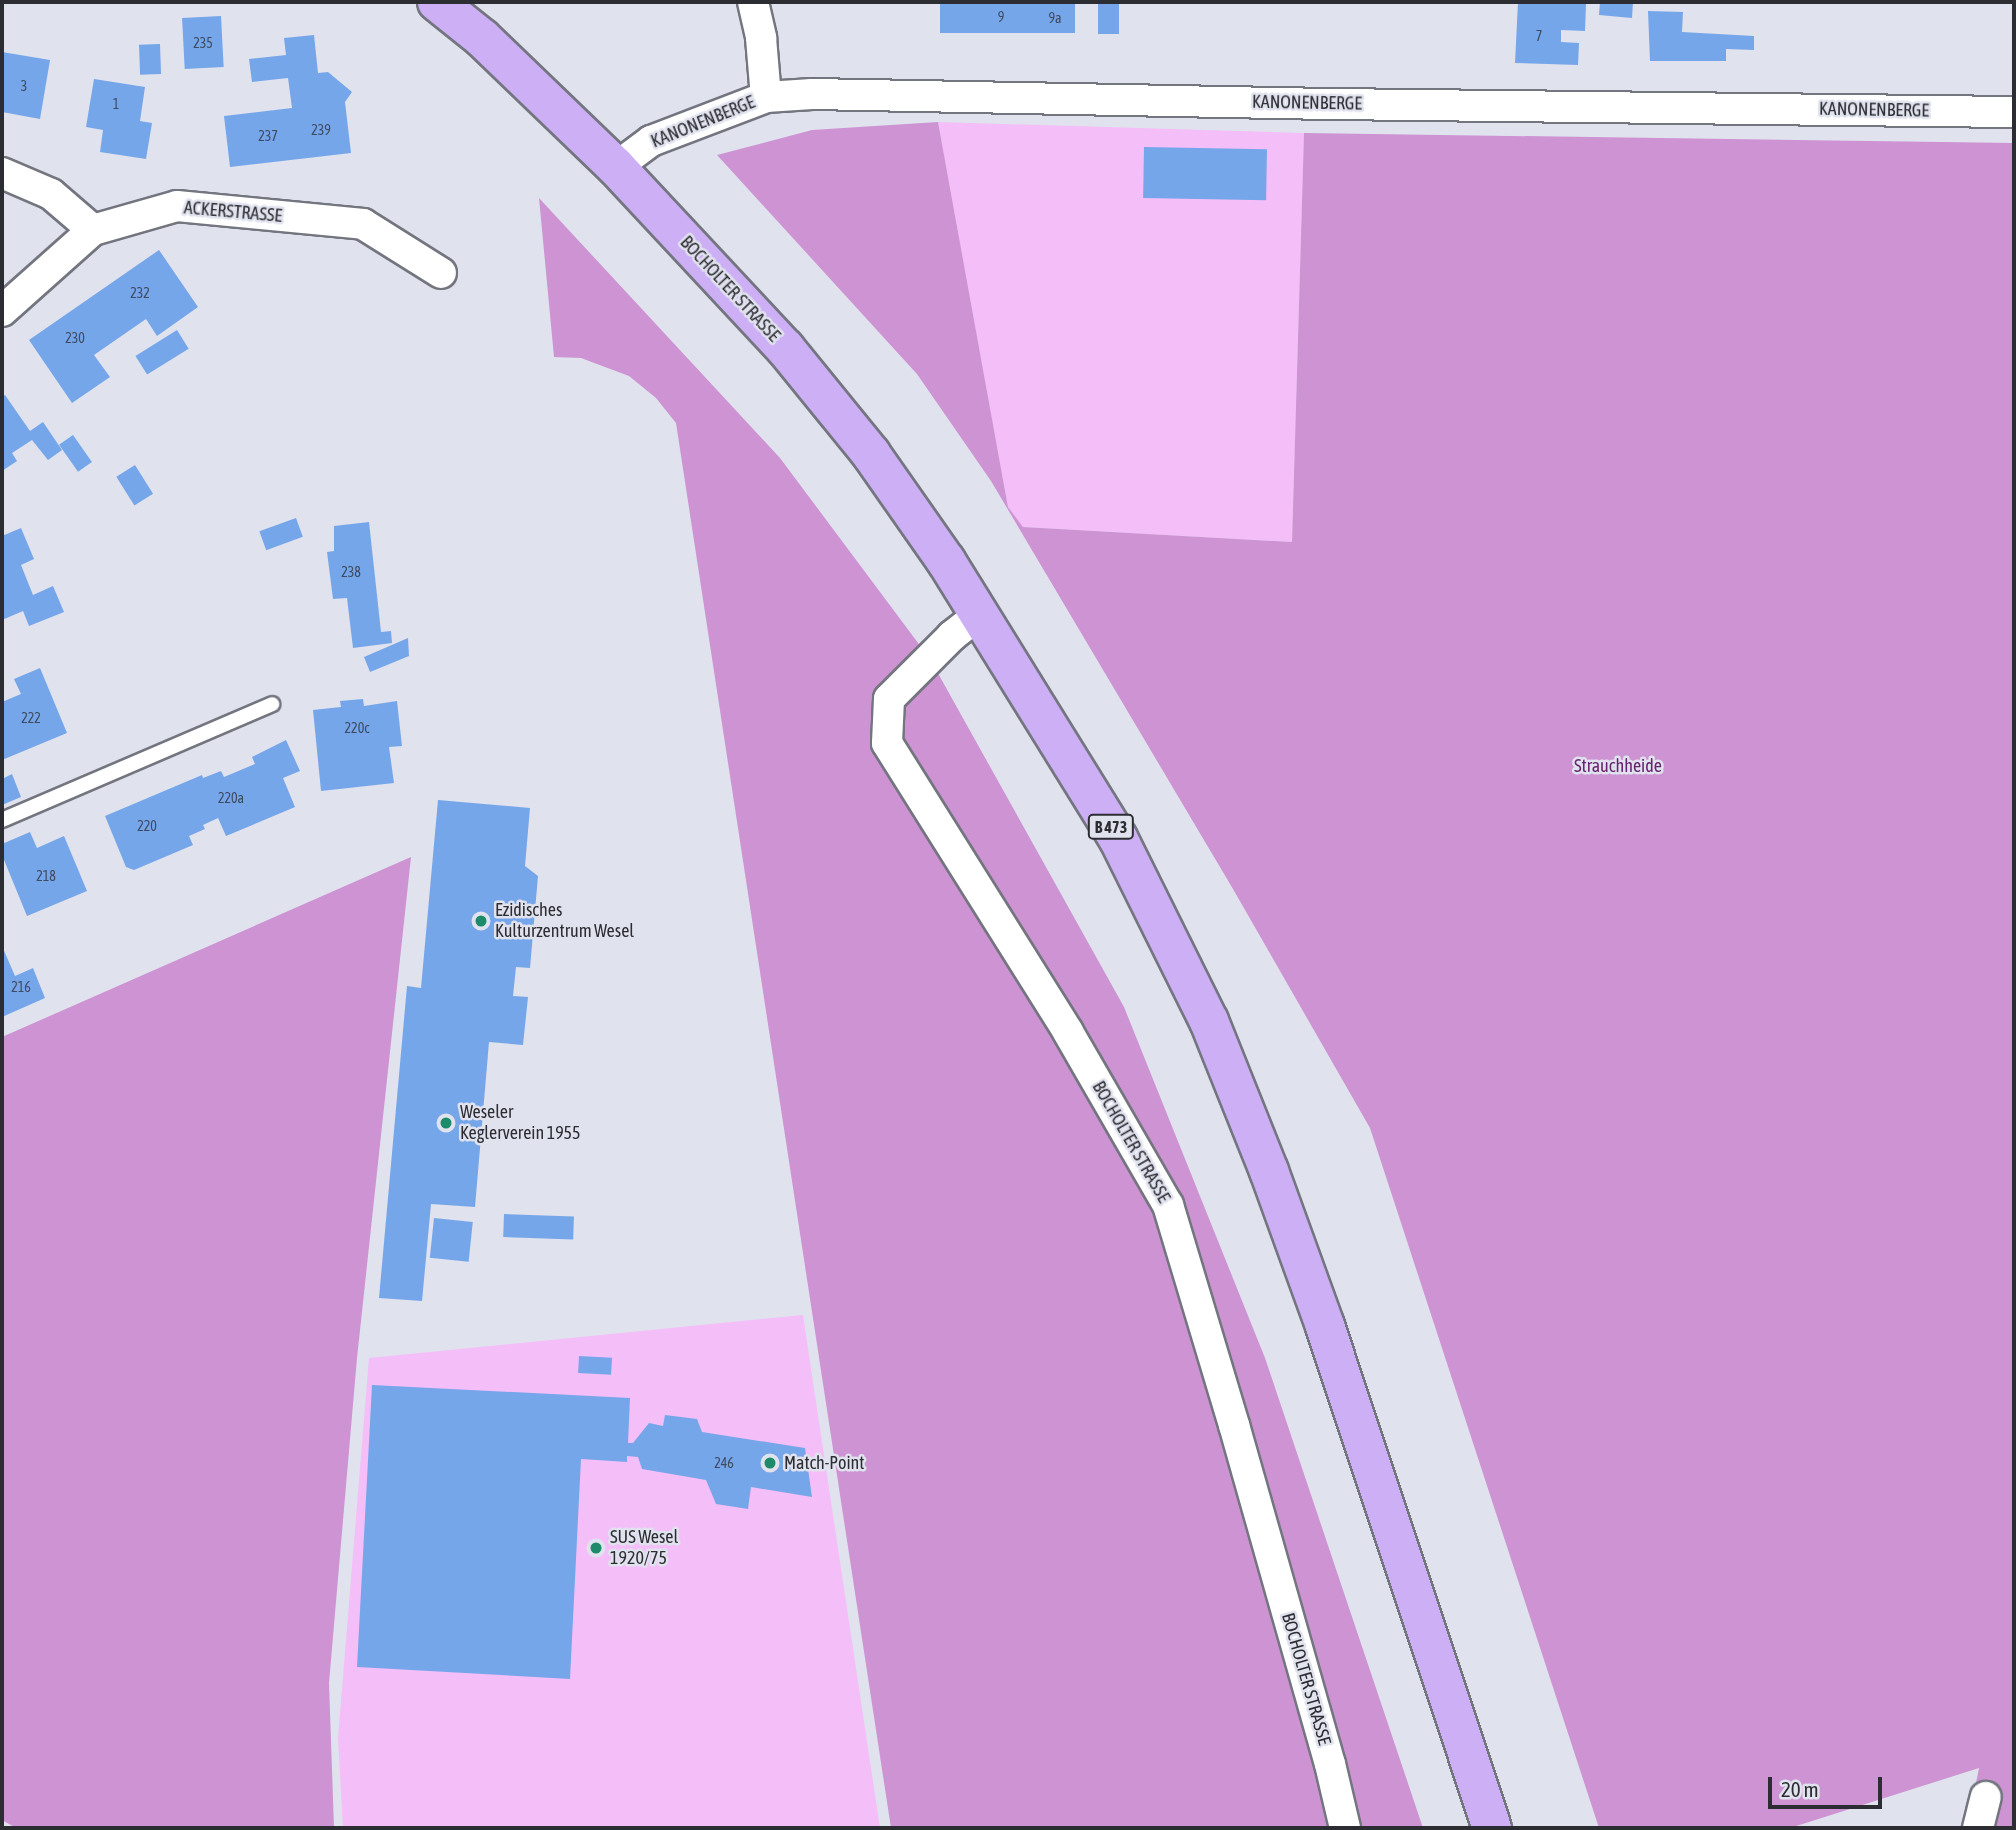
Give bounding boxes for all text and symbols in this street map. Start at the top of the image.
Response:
house number: 9 [998,9,1004,25]
house number: 9a [1048,10,1062,26]
house number: 7 [1536,28,1542,44]
house number: 235 [193,35,213,51]
house number: 3 [21,78,27,94]
street label: KANONENBERGE [648,91,758,153]
street label: KANONENBERGE [1252,91,1362,115]
house number: 1 [113,96,119,112]
street label: KANONENBERGE [1819,98,1929,122]
house number: 239 [311,122,331,138]
house number: 237 [258,128,278,144]
street label: ACKERSTRASSE [183,197,283,227]
street label: BOCHOLTER STRASSE [676,232,784,346]
house number: 232 [130,285,150,301]
house number: 230 [65,330,85,346]
house number: 238 [341,564,361,580]
house number: 222 [21,710,41,726]
house number: 220c [345,720,369,736]
park label: Strauchheide [1574,755,1662,777]
house number: 220a [218,790,244,806]
road number: B 473 [1086,814,1136,840]
house number: 220 [137,818,157,834]
house number: 218 [36,868,56,884]
place label: Ezidisches Kulturzentrum Wesel [495,900,634,942]
marker: Ezidisches Kulturzentrum Wesel [473,913,489,929]
house number: 216 [11,979,31,995]
street label: BOCHOLTER STRASSE [1088,1077,1174,1207]
place label: Weseler Keglerverein 1955 [460,1102,581,1144]
marker: Weseler Keglerverein 1955 [438,1115,454,1131]
place label: Match-Point [784,1452,864,1474]
house number: 246 [714,1455,734,1471]
marker: Match-Point [762,1455,778,1471]
place label: SUS Wesel 1920/75 [610,1527,678,1570]
marker: SUS Wesel 1920/75 [588,1540,604,1556]
street label: BOCHOLTER STRASSE [1277,1610,1335,1748]
scale bar [1771,1764,1885,1808]
text: 20 m [1781,1777,1819,1801]

